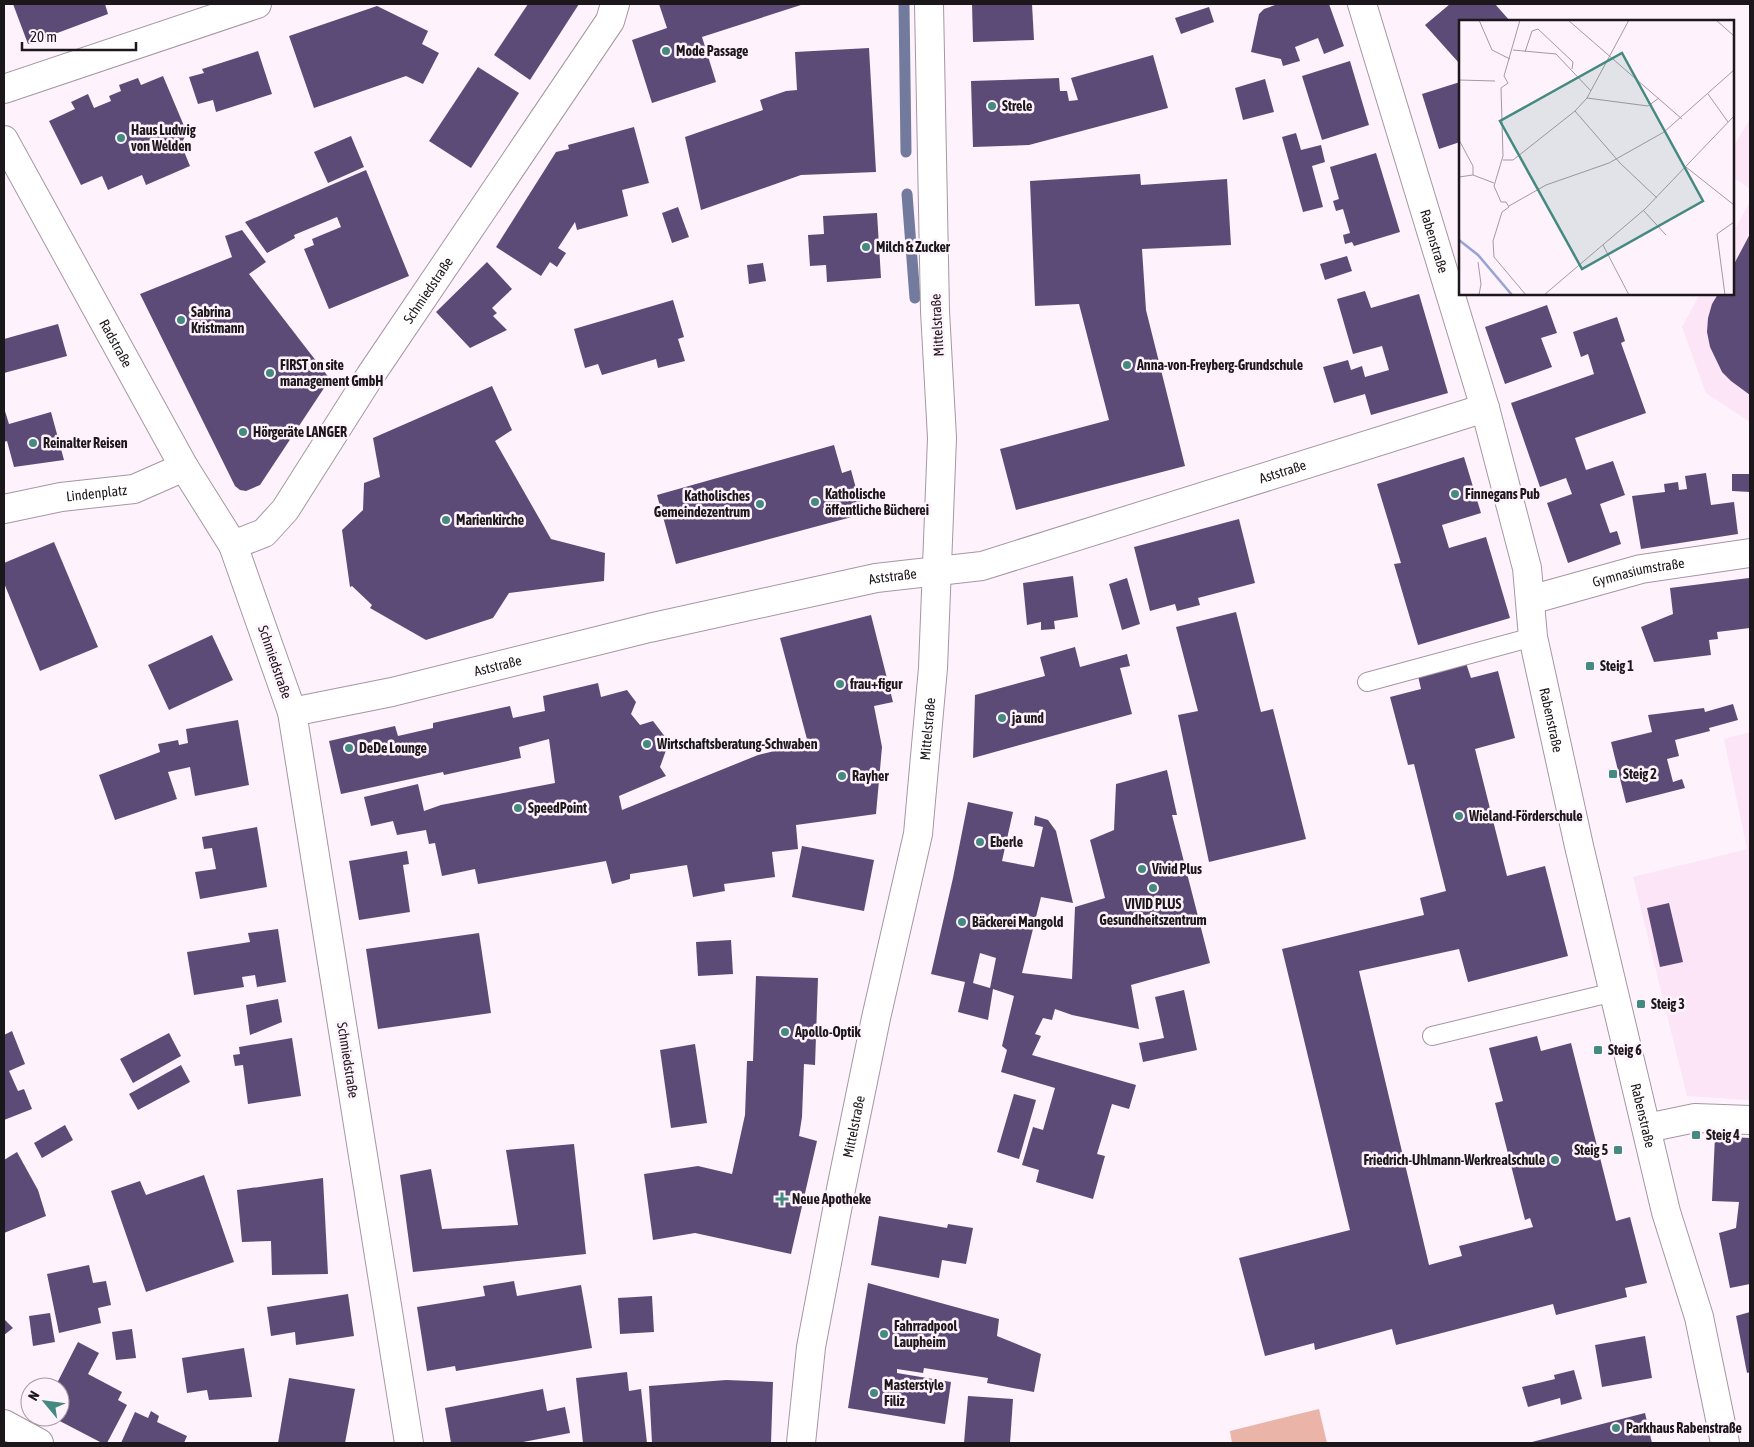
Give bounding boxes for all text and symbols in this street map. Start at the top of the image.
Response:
scale bar [22,20,136,52]
inset map [1459,20,1734,295]
text: 20 m [30,28,57,45]
place label: Mode Passage [676,43,748,59]
marker: Mode Passage [660,45,672,57]
place label: Strele [1002,98,1032,114]
marker: Strele [986,100,998,112]
place label: Haus Ludwig von Welden [131,122,197,154]
marker: Haus Ludwig von Welden [115,132,127,144]
street label: Rabenstraße [1417,208,1451,275]
place label: Milch & Zucker [876,239,951,255]
marker: Milch & Zucker [860,241,872,253]
street label: Schmiedstraße [400,254,456,326]
street label: Mittelstraße [927,293,947,357]
place label: Sabrina Kristmann [191,304,245,336]
marker: Sabrina Kristmann [175,314,187,326]
street label: Radstraße [96,316,136,370]
place label: FIRST on site management GmbH [280,357,383,389]
place label: Anna-von-Freyberg-Grundschule [1136,357,1303,373]
marker: Anna-von-Freyberg-Grundschule [1121,359,1133,371]
marker: FIRST on site management GmbH [264,367,276,379]
place label: Hörgeräte LANGER [253,424,347,440]
marker: Hörgeräte LANGER [237,426,249,438]
place label: Reinalter Reisen [43,435,128,451]
marker: Reinalter Reisen [27,437,39,449]
street label: Aststraße [1257,457,1308,486]
street label: Lindenplatz [65,482,128,504]
place label: Katholische öffentliche Bücherei [825,486,929,518]
place label: Finnegans Pub [1465,486,1540,502]
place label: Katholisches Gemeindezentrum [654,488,750,520]
marker: Finnegans Pub [1449,488,1461,500]
marker: Katholische öffentliche Bücherei [809,496,821,508]
marker: Katholisches Gemeindezentrum [754,498,766,510]
place label: Marienkirche [456,512,524,528]
marker: Marienkirche [440,514,452,526]
street label: Gymnasiumstraße [1590,555,1685,590]
street label: Aststraße [867,565,917,587]
street label: Schmiedstraße [255,623,295,701]
street label: Aststraße [472,652,523,679]
place label: Steig 1 [1600,658,1634,674]
marker: Steig 1 [1584,660,1596,672]
place label: frau+figur [849,676,903,692]
marker: frau+figur [834,678,846,690]
street label: Rabenstraße [1536,686,1566,754]
street label: Mittelstraße [917,697,938,761]
place label: ja und [1011,710,1044,726]
marker: ja und [996,712,1008,724]
place label: Wirtschaftsberatung-Schwaben [656,736,818,752]
marker: Wirtschaftsberatung-Schwaben [641,738,653,750]
place label: DeDe Lounge [359,740,427,756]
marker: DeDe Lounge [343,742,355,754]
place label: Steig 2 [1623,766,1657,782]
place label: Rayher [852,768,889,784]
marker: Steig 2 [1607,768,1619,780]
marker: Rayher [836,770,848,782]
place label: SpeedPoint [528,800,587,816]
marker: SpeedPoint [512,802,524,814]
place label: Wieland-Förderschule [1468,808,1583,824]
marker: Wieland-Förderschule [1453,810,1465,822]
place label: Eberle [990,834,1023,850]
marker: Eberle [974,836,986,848]
place label: Vivid Plus [1151,861,1202,877]
marker: Vivid Plus [1136,863,1148,875]
marker: VIVID PLUS Gesundheitszentrum [1147,882,1159,894]
place label: VIVID PLUS Gesundheitszentrum [1099,896,1207,928]
place label: Bäckerei Mangold [972,914,1064,930]
marker: Bäckerei Mangold [956,916,968,928]
place label: Steig 3 [1651,996,1685,1012]
marker: Steig 3 [1635,998,1647,1010]
street label: Schmiedstraße [334,1021,362,1099]
place label: Apollo-Optik [794,1024,861,1040]
marker: Apollo-Optik [779,1026,791,1038]
place label: Steig 6 [1608,1042,1642,1058]
marker: Steig 6 [1592,1044,1604,1056]
street label: Rabenstraße [1628,1082,1658,1149]
street label: Mittelstraße [840,1094,868,1159]
place label: Steig 4 [1706,1127,1740,1143]
marker: Steig 4 [1690,1129,1702,1141]
place label: Steig 5 [1574,1142,1608,1158]
marker: Steig 5 [1612,1144,1624,1156]
place label: Friedrich-Uhlmann-Werkrealschule [1363,1152,1545,1168]
marker: Friedrich-Uhlmann-Werkrealschule [1549,1154,1561,1166]
place label: Neue Apotheke [792,1191,871,1207]
marker: Neue Apotheke [776,1193,788,1205]
place label: Fahrradpool Laupheim [894,1318,958,1350]
marker: Fahrradpool Laupheim [878,1328,890,1340]
north arrow [20,1377,70,1427]
place label: Masterstyle Filiz [884,1377,944,1409]
marker: Masterstyle Filiz [868,1387,880,1399]
text: N [25,1388,43,1403]
place label: Parkhaus Rabenstraße [1626,1420,1742,1436]
marker: Parkhaus Rabenstraße [1610,1422,1622,1434]

